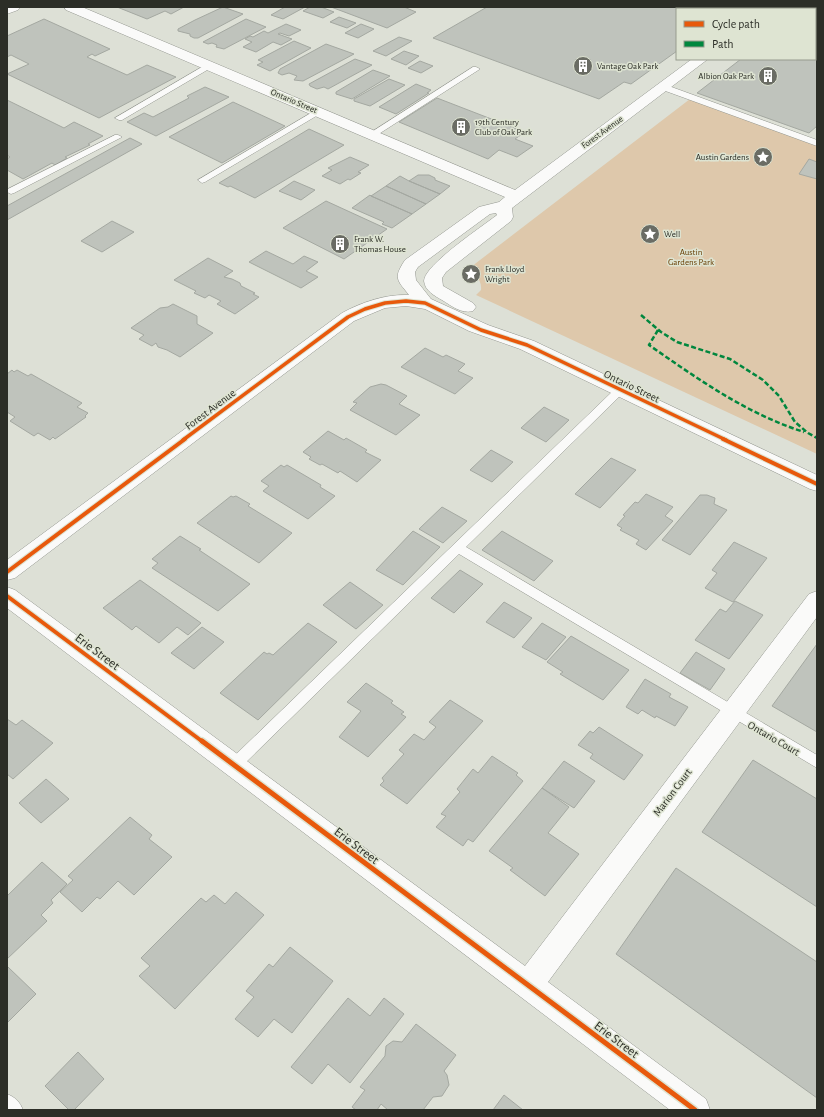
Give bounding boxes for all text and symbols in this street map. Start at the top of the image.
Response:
legend [676,8,816,60]
text: Cycle path [712,18,760,31]
text: Path [712,38,734,50]
building icon: Vantage Oak Park [572,55,594,77]
place label: Vantage Oak Park [597,62,659,71]
building icon: Albion Oak Park [757,65,779,87]
place label: Albion Oak Park [698,72,755,81]
street label: Ontario Street [269,88,318,115]
street label: Forest Avenue [580,114,625,150]
building icon: 19th Century Club of Oak Park [450,116,472,138]
place label: 19th Century Club of Oak Park [475,118,533,137]
place icon: Austin Gardens [752,146,774,168]
place label: Austin Gardens [696,153,749,162]
place icon: Well [639,223,661,245]
place label: Well [664,230,680,239]
building icon: Frank W. Thomas House [329,233,351,255]
place label: Frank W. Thomas House [354,235,406,254]
park label: Austin Gardens Park [668,248,715,267]
place icon: Frank Lloyd Wright [460,263,482,285]
place label: Frank Lloyd Wright [485,265,525,284]
street label: Ontario Street [602,368,662,405]
street label: Forest Avenue [183,387,237,432]
street label: Erie Street [72,631,122,673]
street label: Ontario Court [746,719,802,758]
street label: Marion Court [651,766,694,818]
street label: Erie Street [331,825,381,867]
street label: Erie Street [591,1019,641,1061]

